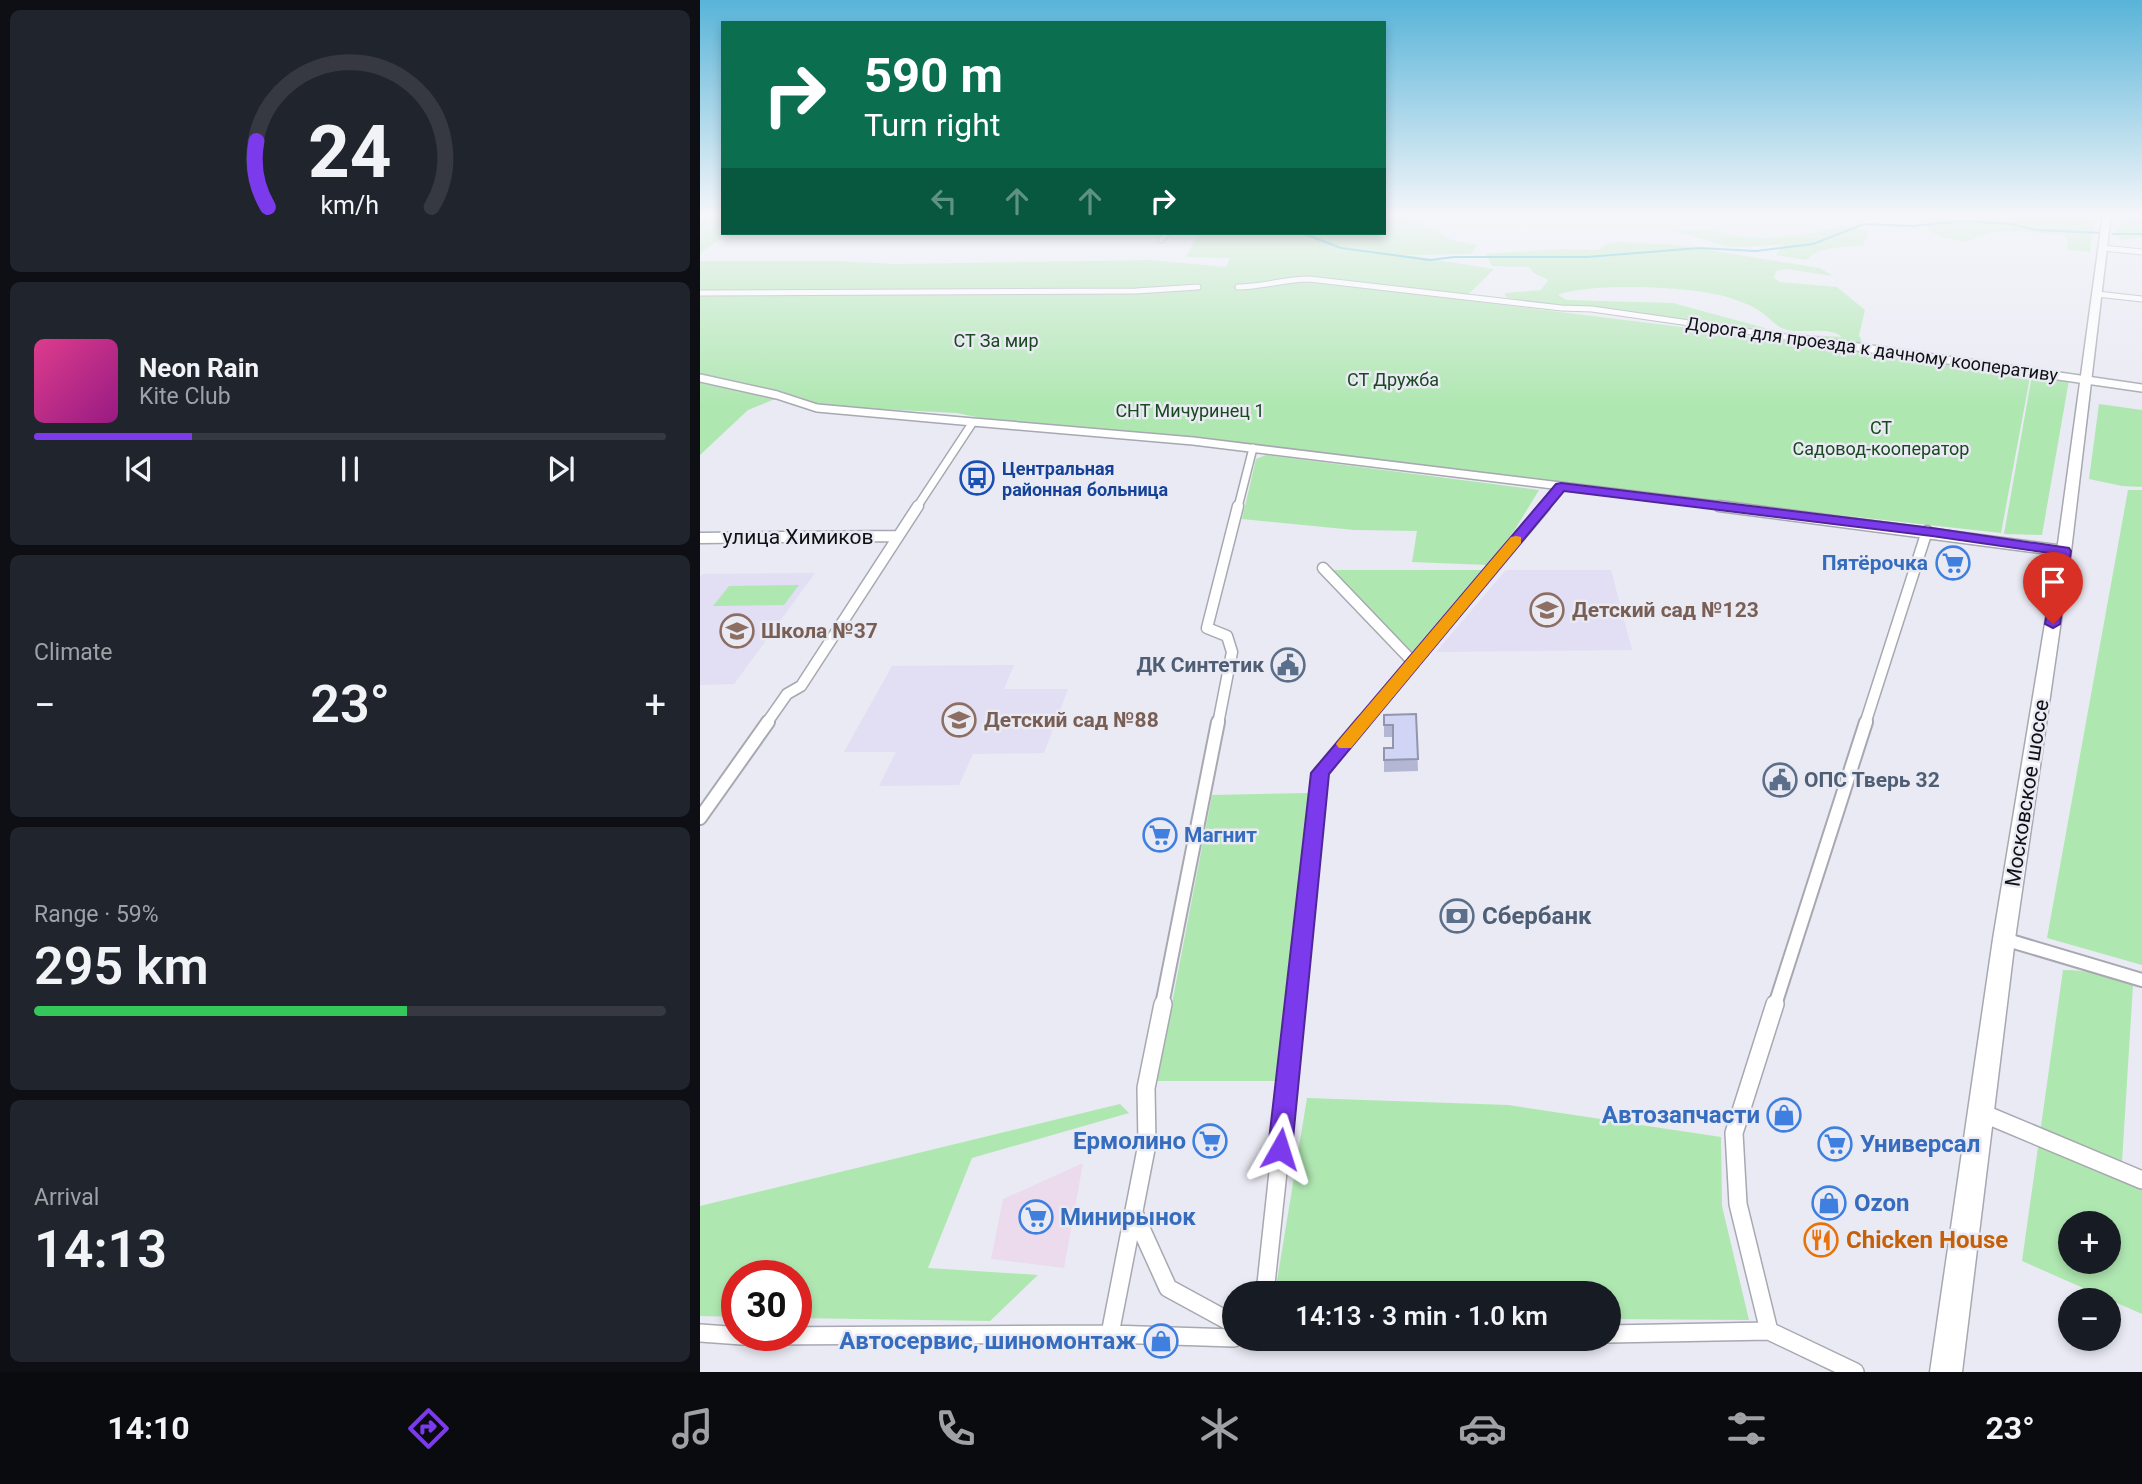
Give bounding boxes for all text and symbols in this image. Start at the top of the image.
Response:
text: 590 m [864,47,1003,104]
icon: right [749,49,840,140]
text: Turn right [864,106,1000,144]
text: 24 [308,110,392,196]
icon: left [925,182,963,220]
icon: ahead [998,182,1036,220]
icon: ahead [1071,182,1109,220]
icon: right [1144,182,1182,220]
text: km/h [321,191,379,220]
street label: Дорога для проезда к дачному кооперативу [1685,312,2060,386]
park label: СТ За мир [953,330,1039,351]
text: Neon Rain [139,353,259,383]
park label: СТ Дружба [1347,369,1439,390]
text: Kite Club [139,383,231,410]
park label: СНТ Мичуринец 1 [1115,400,1265,421]
park label: СТ Садовод-кооператор [1793,417,1969,459]
icon: previous [120,450,158,488]
icon: pause [331,450,369,488]
icon: next [542,450,580,488]
place label: Центральная районная больница [1002,458,1169,500]
bus stop icon: Центральная районная больница [958,459,996,497]
street label: улица Химиков [723,525,873,549]
supermarket icon: Пятёрочка [1934,544,1972,582]
place label: Пятёрочка [1822,551,1928,575]
pin [2023,552,2083,624]
icon: arrive [2034,563,2072,601]
school or university icon: Детский сад №123 [1528,591,1566,629]
place label: Детский сад №123 [1572,598,1759,622]
school or university icon: Школа №37 [718,612,756,650]
place label: Школа №37 [761,619,878,643]
text: Climate [34,639,113,666]
public building icon: ДК Синтетик [1269,646,1307,684]
place label: ДК Синтетик [1136,653,1264,677]
text: 23° [310,674,390,735]
text: − [34,683,56,727]
text: + [644,683,666,727]
street label: Московское шоссе [2000,698,2054,888]
school or university icon: Детский сад №88 [940,701,978,739]
place label: Детский сад №88 [984,708,1159,732]
public building icon: ОПС Тверь 32 [1761,761,1799,799]
place label: ОПС Тверь 32 [1804,768,1940,792]
supermarket icon: Магнит [1141,816,1179,854]
place label: Магнит [1184,823,1257,847]
bank icon: Сбербанк [1438,897,1476,935]
text: Range · 59% [34,901,159,928]
place label: Сбербанк [1482,902,1592,930]
text: 295 km [34,936,209,997]
shop icon: Автозапчасти [1765,1096,1803,1134]
place label: Автозапчасти [1602,1101,1760,1129]
position arrow [1243,1112,1317,1186]
supermarket icon: Ермолино [1191,1122,1229,1160]
supermarket icon: Универсал [1816,1125,1854,1163]
place label: Ермолино [1073,1127,1186,1155]
place label: Универсал [1860,1130,1980,1158]
text: Arrival [34,1184,99,1211]
shop icon: Ozon [1810,1184,1848,1222]
place label: Ozon [1854,1189,1910,1217]
supermarket icon: Минирынок [1017,1198,1055,1236]
place label: Минирынок [1060,1203,1196,1231]
map controls [2058,1211,2121,1351]
button: + [2058,1211,2121,1274]
text: 14:13 [34,1219,167,1280]
restaurant icon: Chicken House [1802,1221,1840,1259]
place label: Chicken House [1846,1226,2008,1254]
speed limit sign: 30 [721,1260,812,1351]
button: − [2058,1288,2121,1351]
text: 14:13 · 3 min · 1.0 km [1295,1301,1548,1331]
shop icon: Автосервис, шиномонтаж [1142,1322,1180,1360]
place label: Автосервис, шиномонтаж [839,1327,1136,1355]
icon: directions [404,1404,453,1453]
icon: music [668,1404,717,1453]
icon: phone [931,1404,980,1453]
icon: climate [1195,1404,1244,1453]
icon: car [1458,1404,1507,1453]
icon: filters [1722,1404,1771,1453]
text: 14:10 [107,1409,190,1447]
text: 23° [1985,1409,2035,1447]

